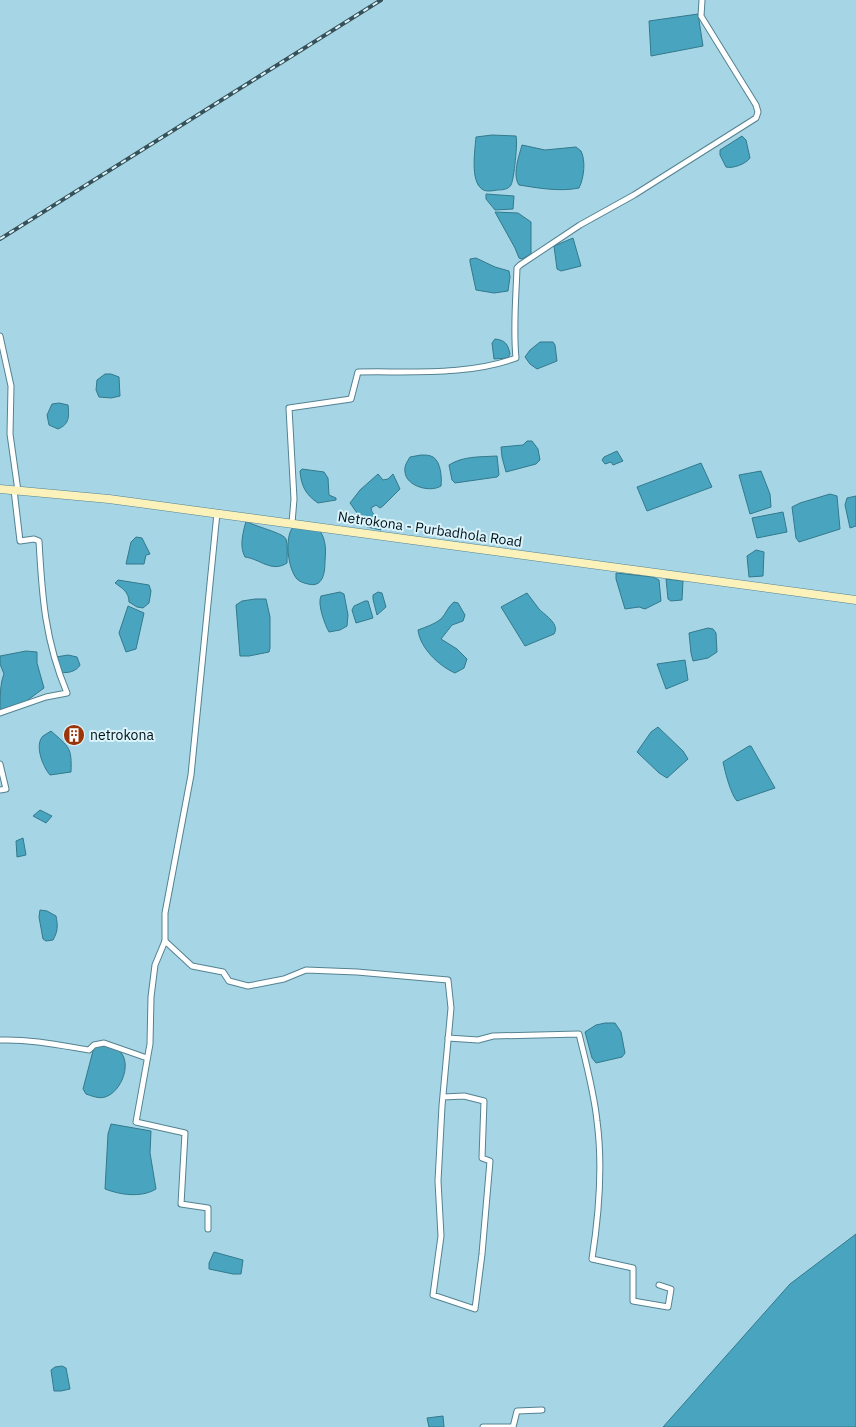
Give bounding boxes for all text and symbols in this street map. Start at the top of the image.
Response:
street label: Netrokona - Purbadhola Road [337,507,523,551]
building icon: netrokona [62,723,86,747]
place label: netrokona [90,726,154,744]

